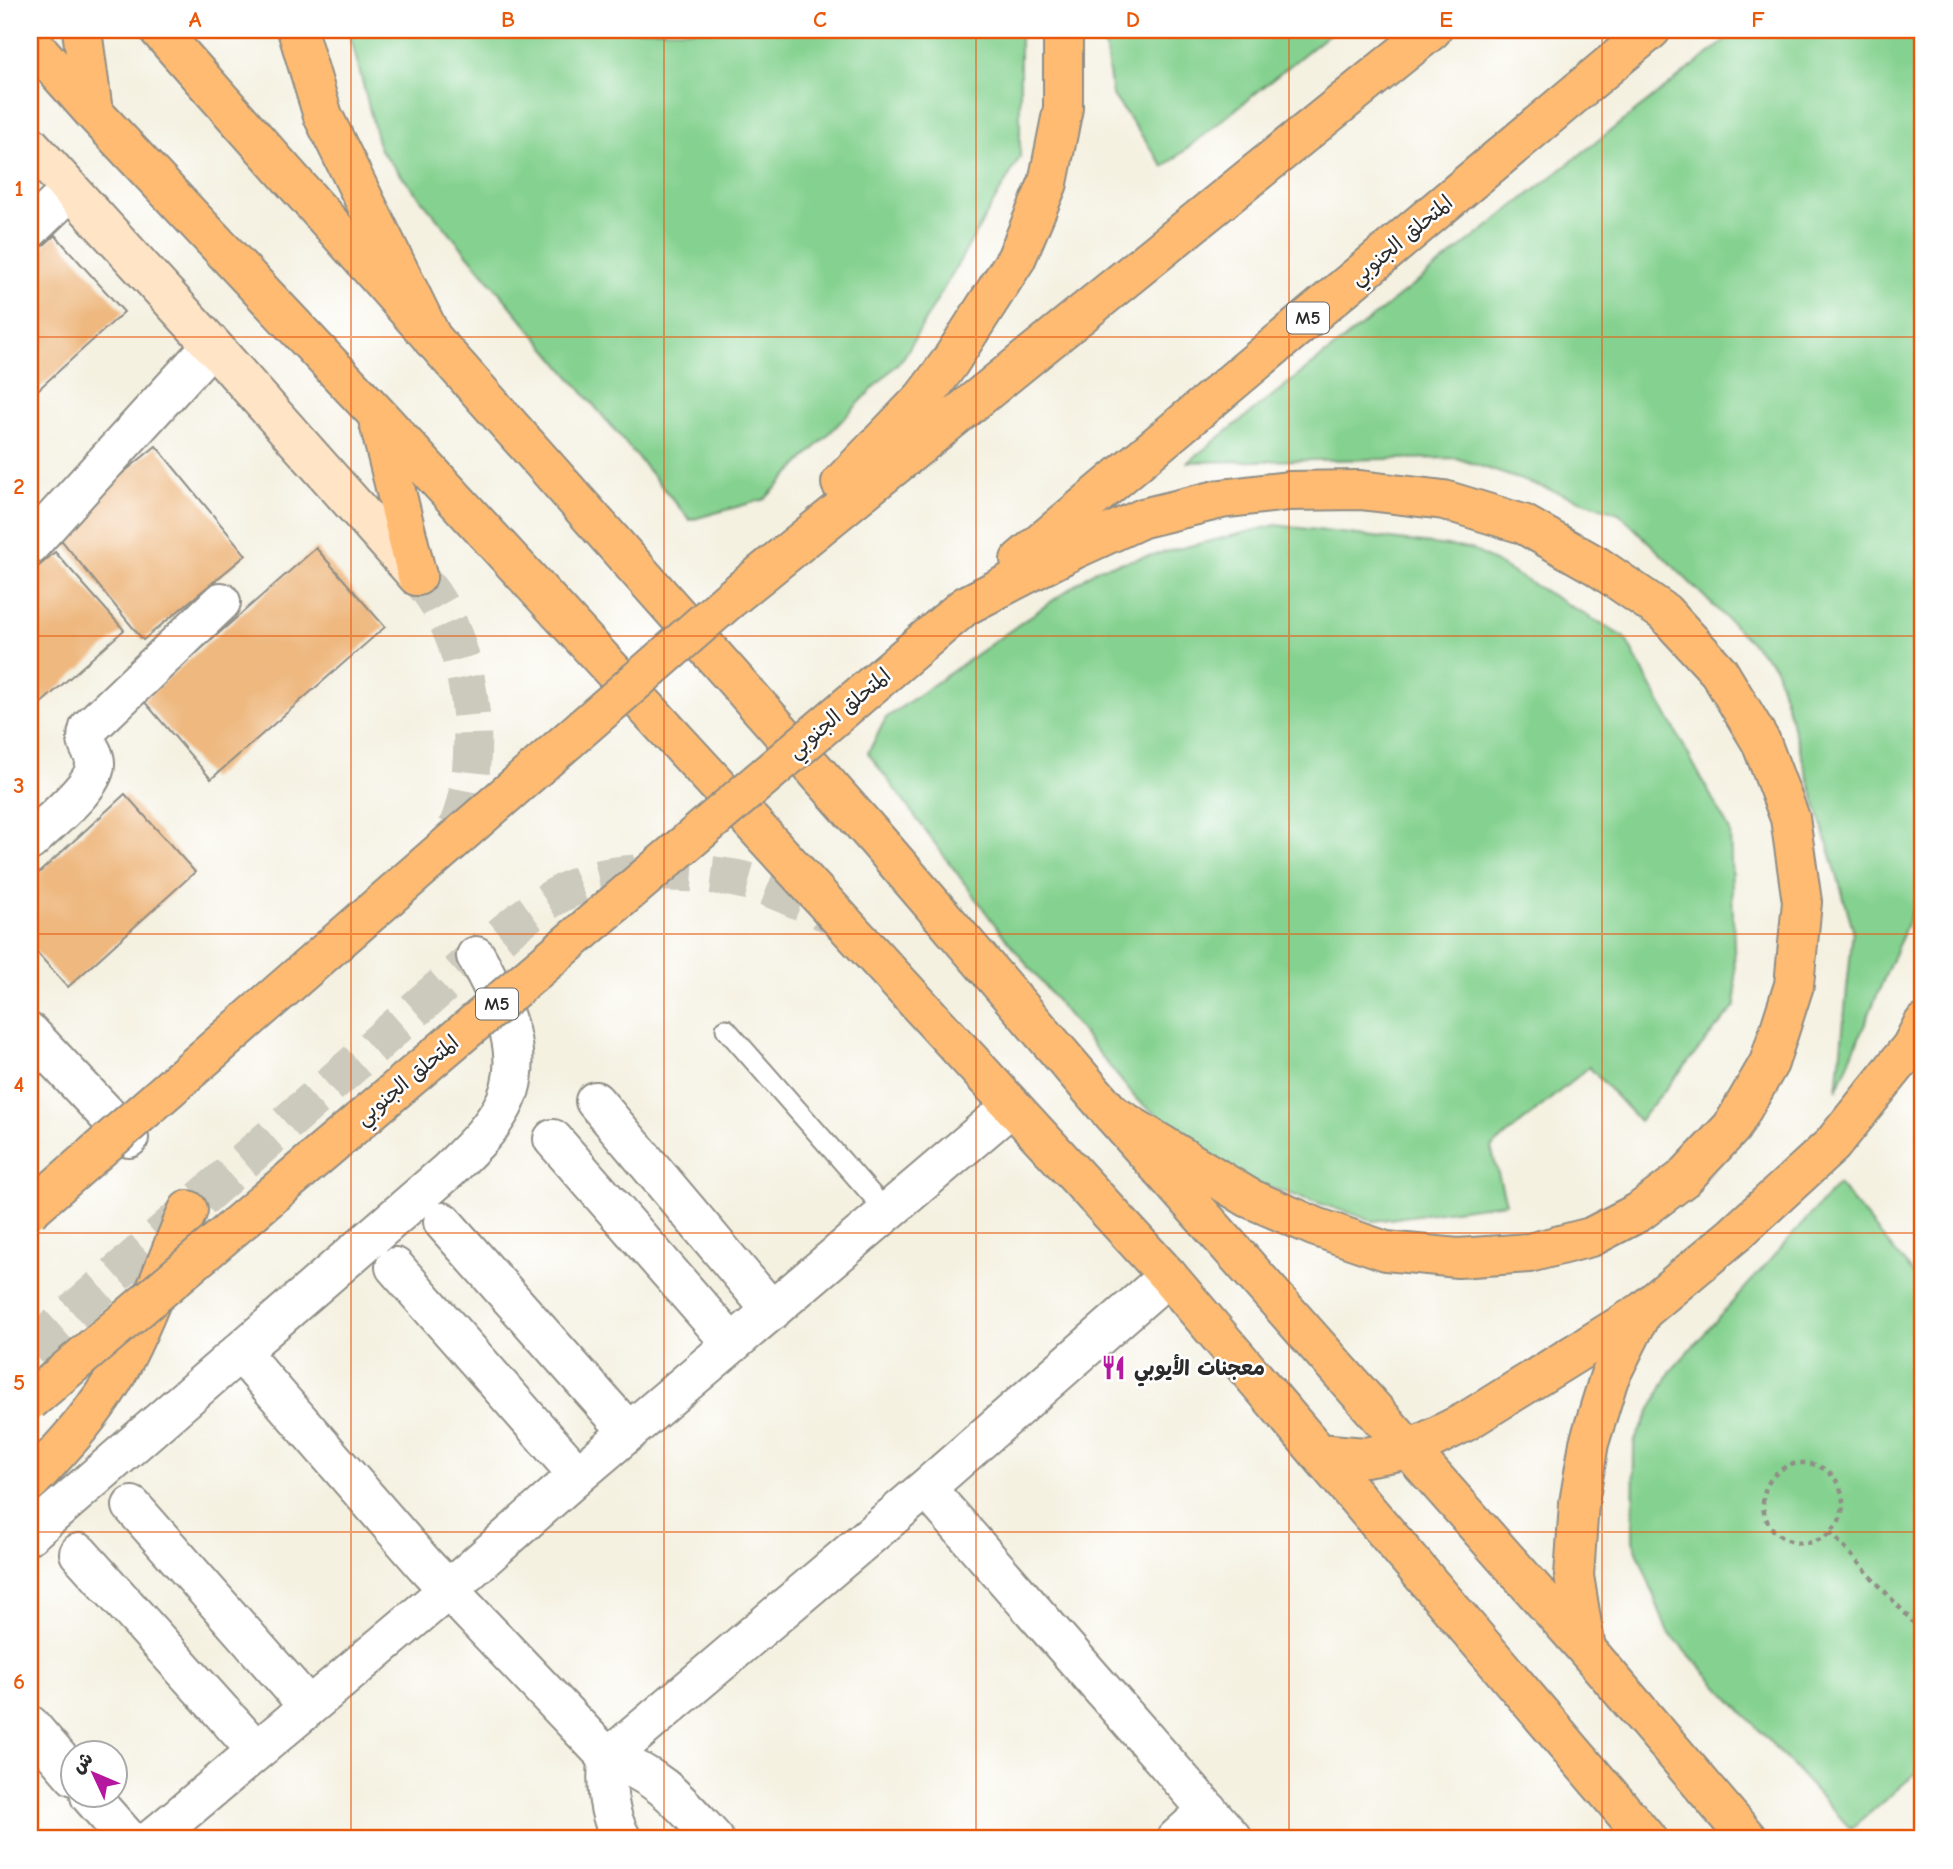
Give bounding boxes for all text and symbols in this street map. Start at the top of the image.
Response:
text: A [189,6,202,33]
text: B [501,6,515,33]
text: C [813,6,827,33]
text: D [1126,6,1140,33]
text: E [1439,6,1453,33]
text: F [1751,6,1765,33]
text: 1 [14,175,24,202]
street label: المتحلق الجنوبي [1345,190,1462,295]
road number: M5 [1287,302,1329,334]
text: 2 [13,473,25,500]
street label: المتحلق الجنوبي [783,663,900,768]
text: 3 [13,772,25,799]
road number: M5 [476,988,518,1020]
street label: المتحلق الجنوبي [351,1030,468,1135]
text: 4 [14,1071,25,1098]
restaurant icon: معجنات الأيوبي [1100,1354,1128,1382]
place label: معجنات الأيوبي [1134,1354,1265,1387]
text: 5 [13,1369,25,1396]
text: 6 [13,1668,25,1695]
north arrow [60,1740,130,1810]
text: ش [67,1748,98,1778]

